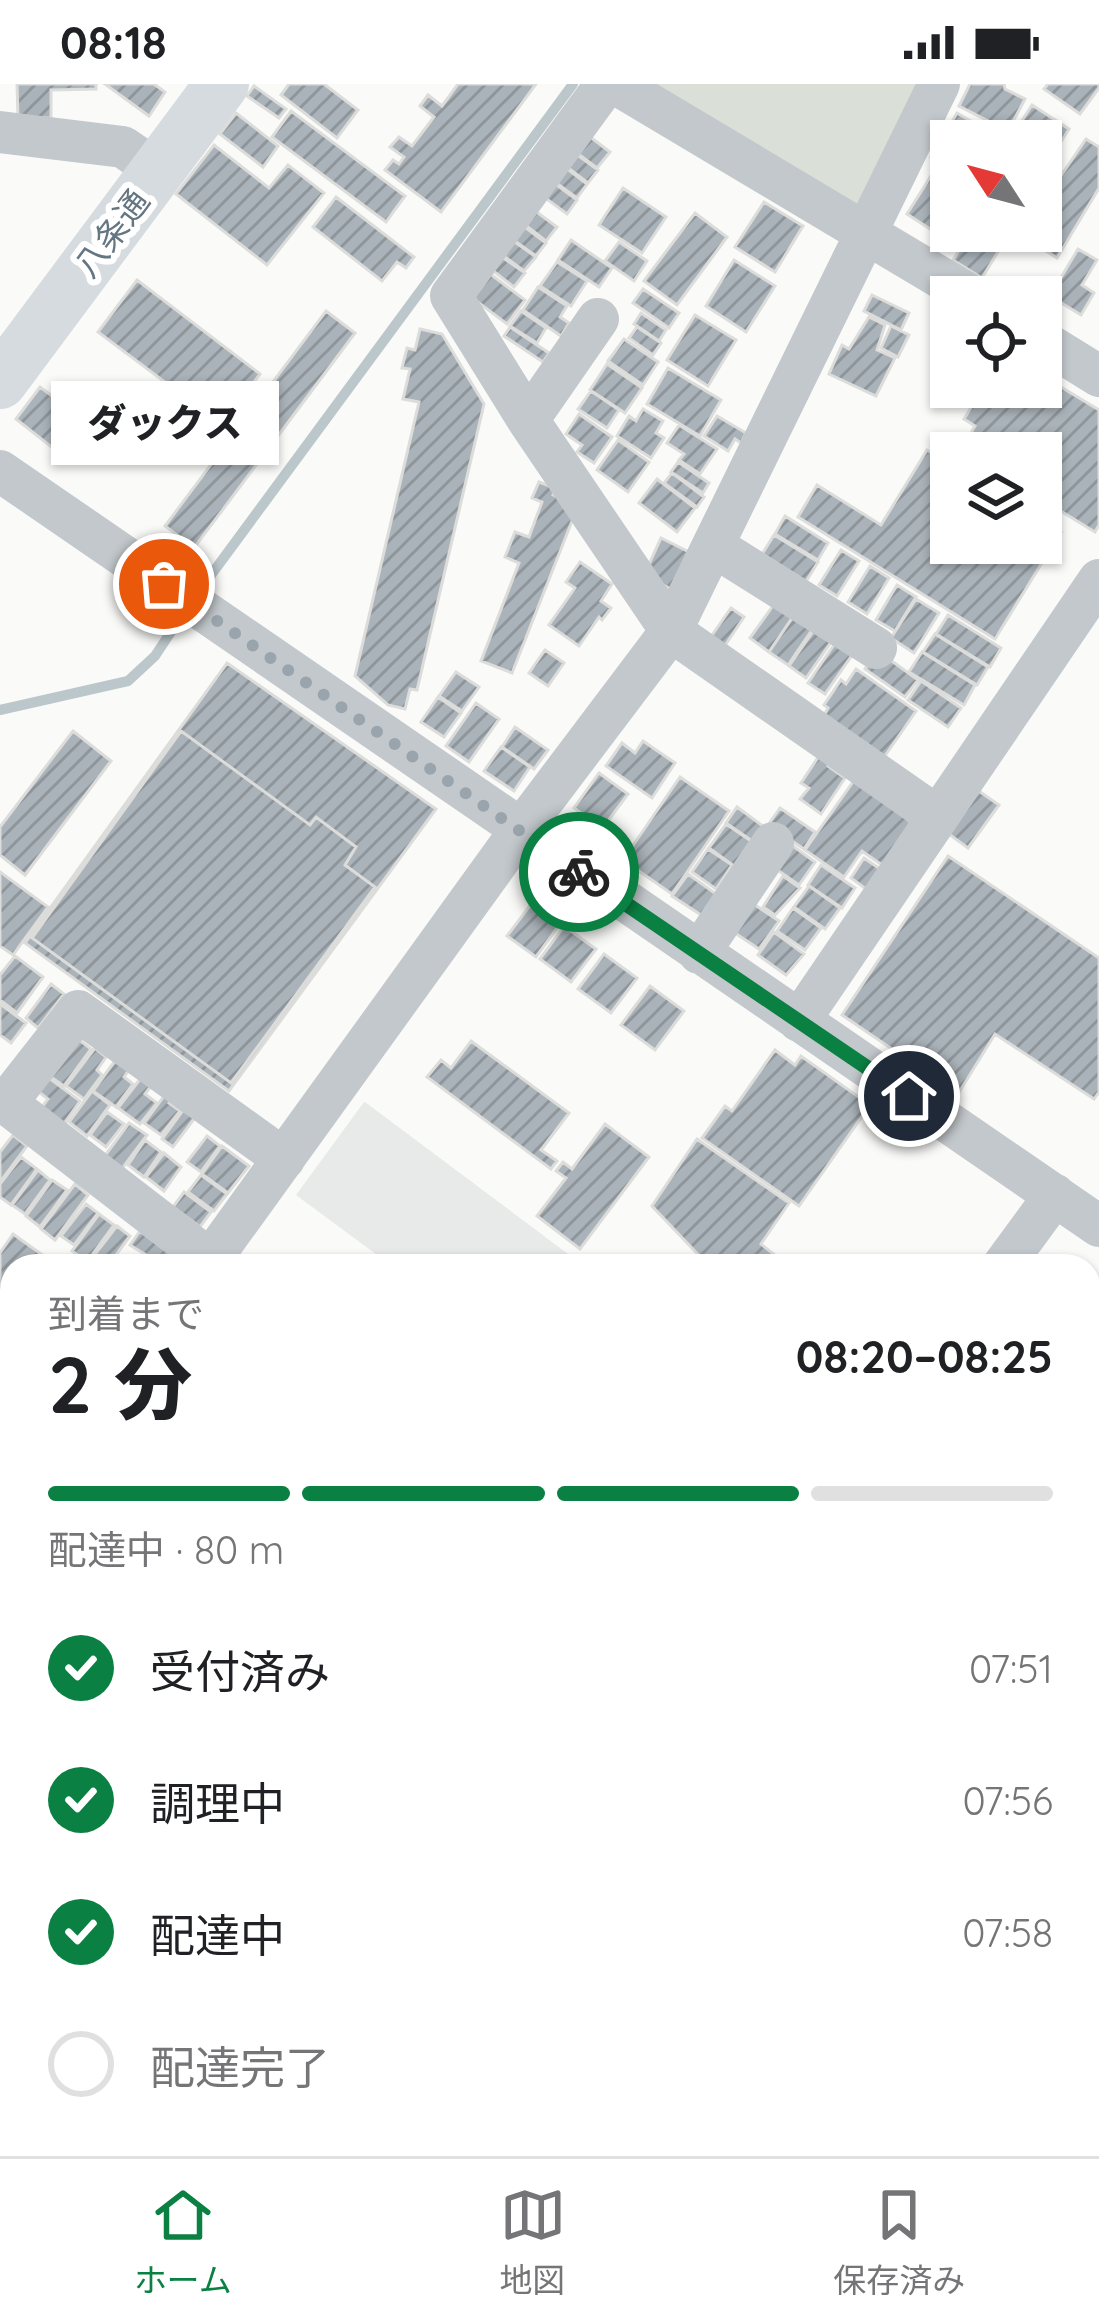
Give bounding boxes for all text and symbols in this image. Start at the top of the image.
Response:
text: 08:18 [60,14,167,70]
north arrow [930,120,1062,252]
map controls [930,120,1062,564]
street label: 八条通 [65,181,157,285]
button: locate [930,276,1062,408]
callout: ダックス [50,380,278,464]
text: ダックス [88,398,242,447]
button: layers [930,432,1062,564]
pin [113,533,215,635]
icon: bag [131,551,197,617]
courier [519,812,639,932]
icon: bike [546,839,612,905]
pin [858,1045,960,1147]
icon: home [876,1063,942,1129]
text: 到着まで [48,1289,204,1338]
text: 08:20–08:25 [796,1328,1053,1384]
text: 2 分 [48,1335,192,1433]
text: 配達中 · 80 m [48,1525,284,1574]
icon: check [48,1635,114,1701]
text: 受付済み [150,1643,330,1699]
text: 07:51 [969,1644,1053,1693]
icon: check [48,1767,114,1833]
text: 調理中 [150,1775,285,1831]
text: 07:56 [962,1776,1053,1825]
icon: check [48,1899,114,1965]
text: 配達中 [150,1907,285,1963]
text: 07:58 [962,1908,1053,1957]
text: 配達完了 [150,2039,330,2095]
tab: ホーム [134,2182,232,2302]
tab: 地図 [500,2182,566,2302]
tab: 保存済み [833,2182,965,2302]

